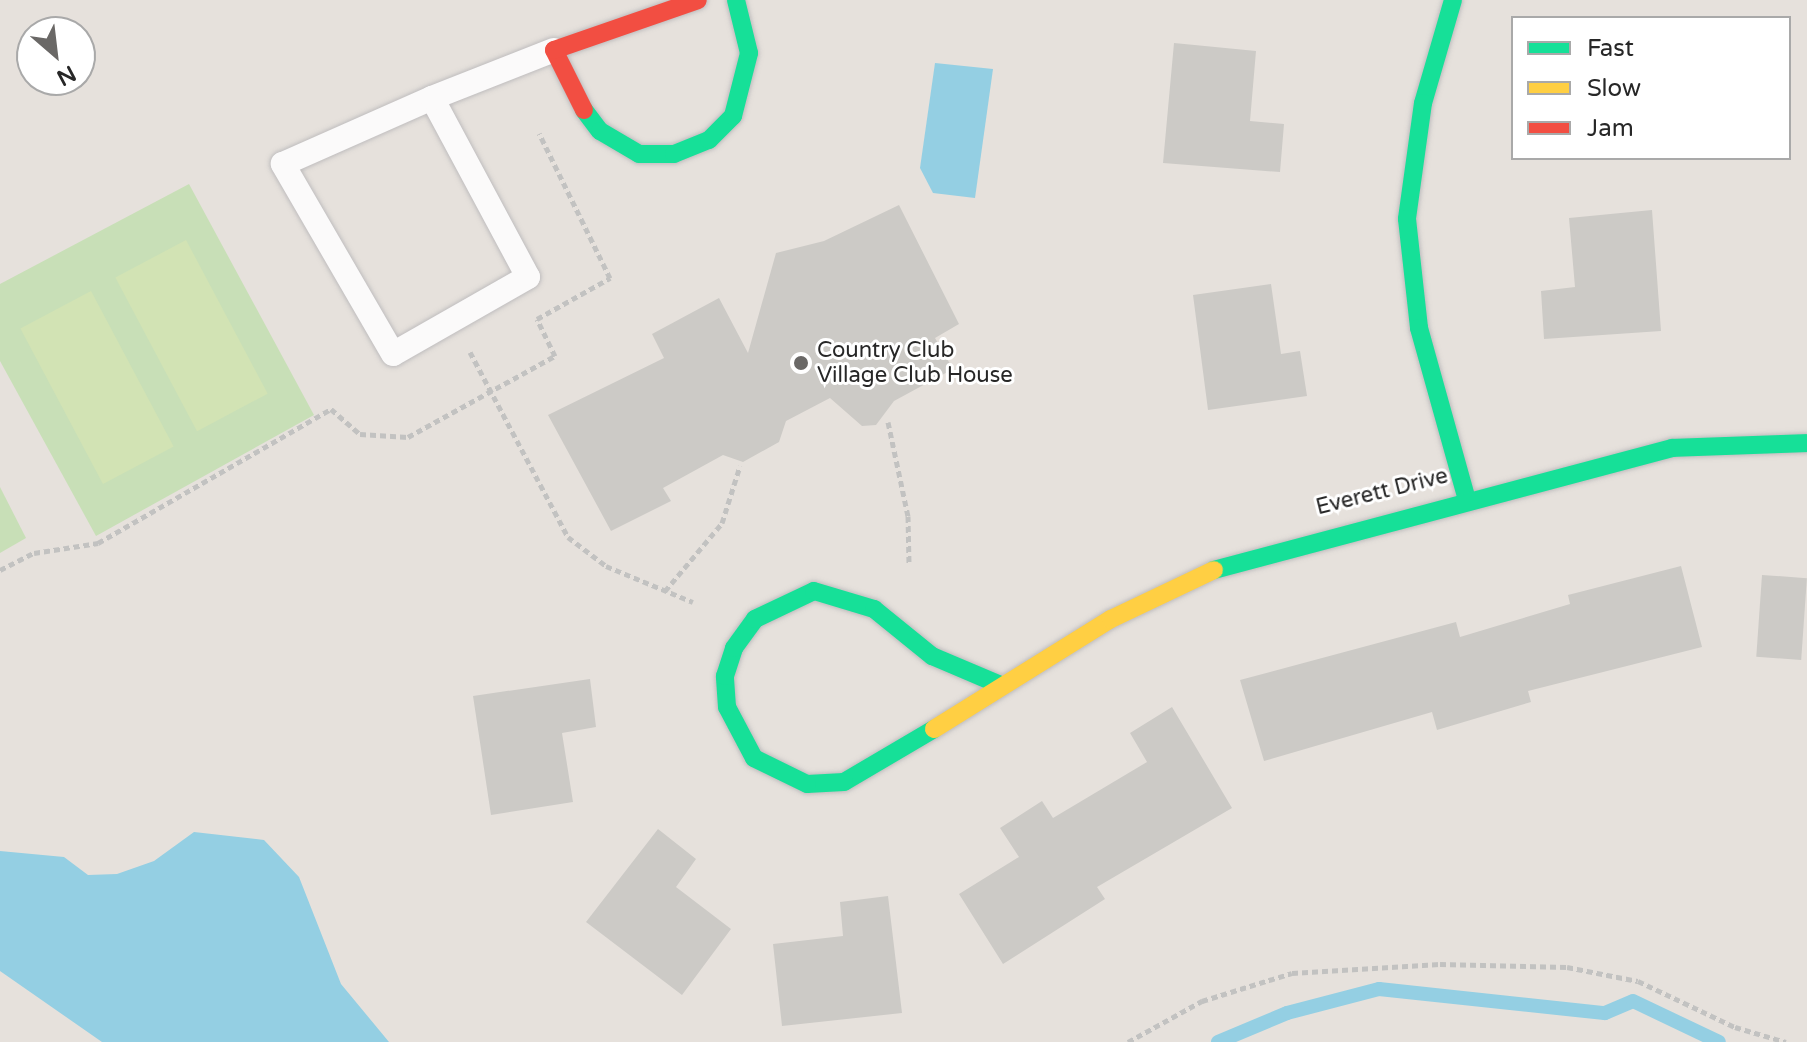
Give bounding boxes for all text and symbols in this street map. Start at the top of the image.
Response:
north arrow [16,16,96,96]
legend [1511,16,1791,160]
text: Fast [1587,34,1634,63]
text: N [52,60,80,91]
text: Slow [1587,74,1641,103]
text: Jam [1587,114,1634,143]
place label: Country Club Village Club House [817,337,1013,388]
marker: Country Club Village Club House [792,354,810,372]
street label: Everett Drive [1313,463,1451,521]

